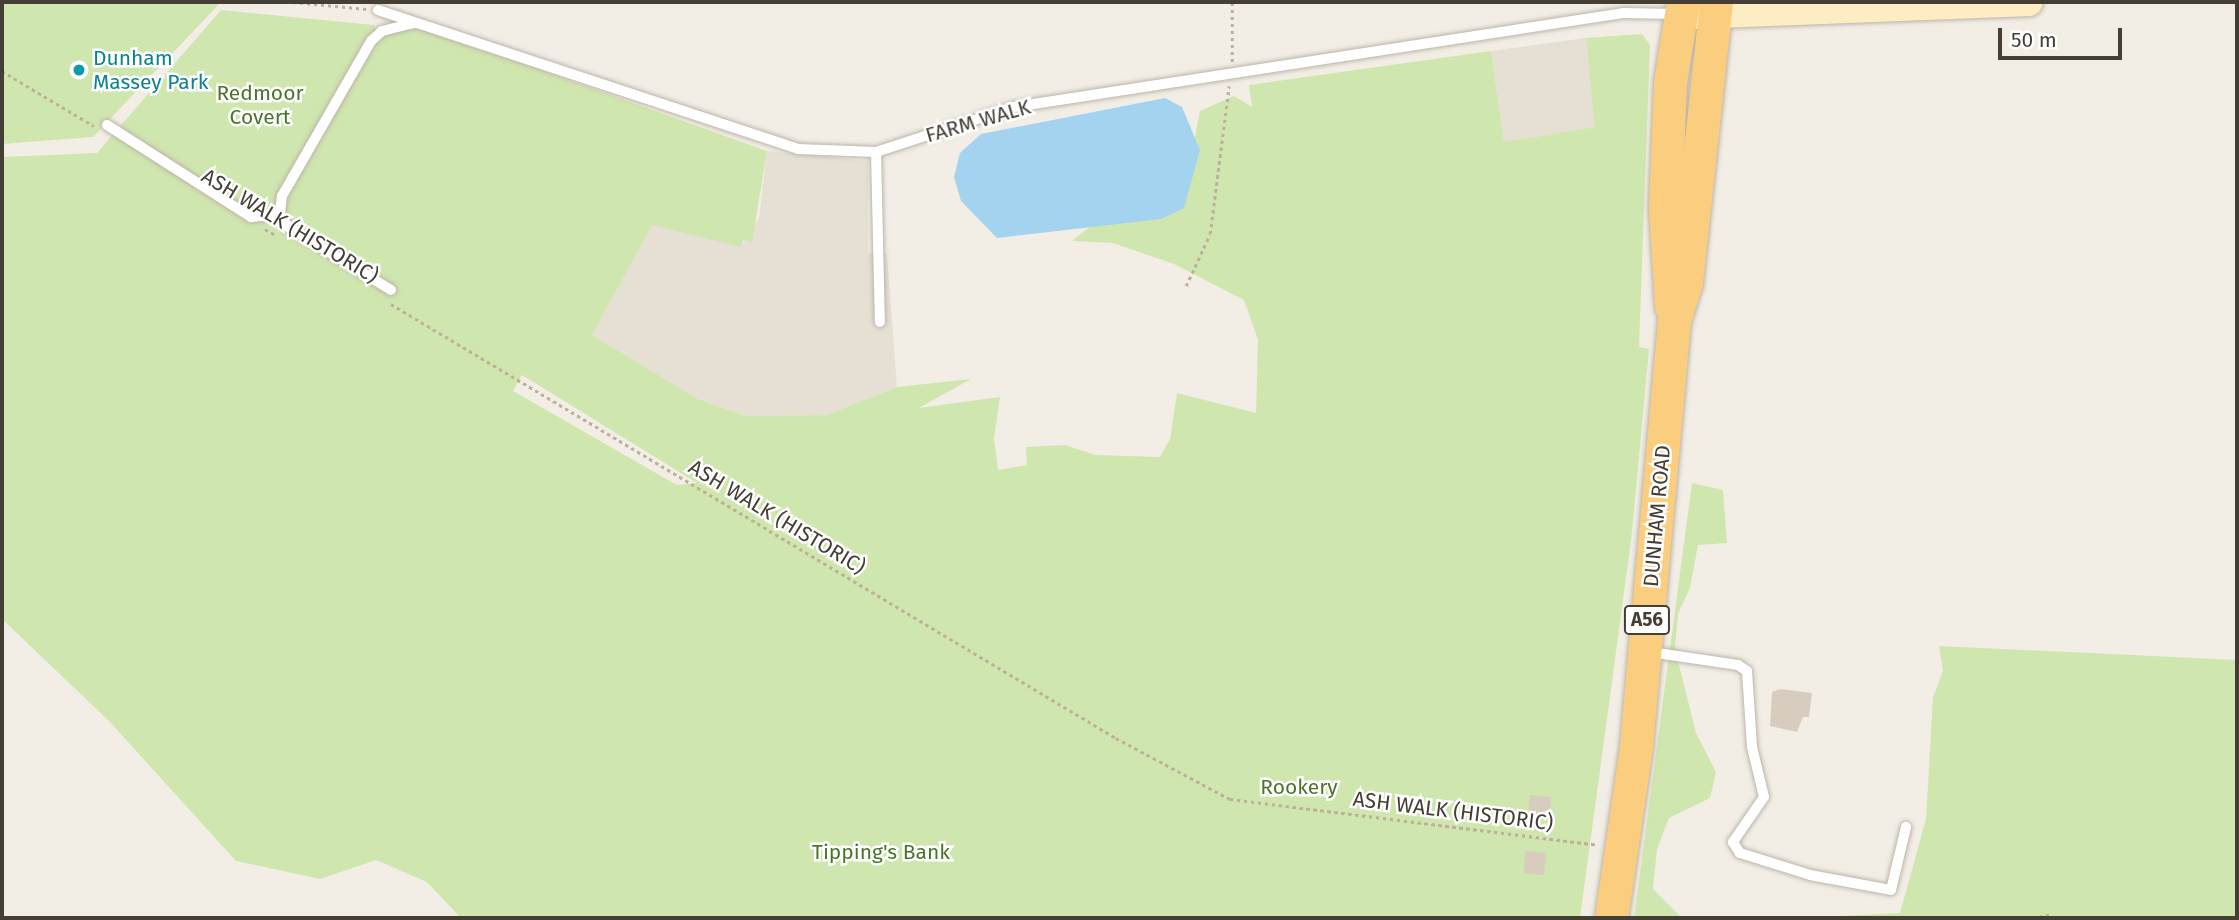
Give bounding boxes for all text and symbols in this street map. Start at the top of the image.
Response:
scale bar [2001,14,2125,58]
text: 50 m [2011,27,2057,53]
place label: Dunham Massey Park [93,45,209,95]
marker: Dunham Massey Park [71,62,87,78]
park label: Redmoor Covert [216,80,304,130]
street label: FARM WALK [923,94,1033,148]
street label: ASH WALK (HISTORIC) [197,163,383,289]
street label: DUNHAM ROAD [1638,444,1676,588]
street label: ASH WALK (HISTORIC) [684,454,870,580]
road number: A56 [1622,604,1672,636]
park label: Rookery [1260,774,1338,800]
street label: ASH WALK (HISTORIC) [1351,786,1555,836]
park label: Tipping's Bank [812,839,950,865]

